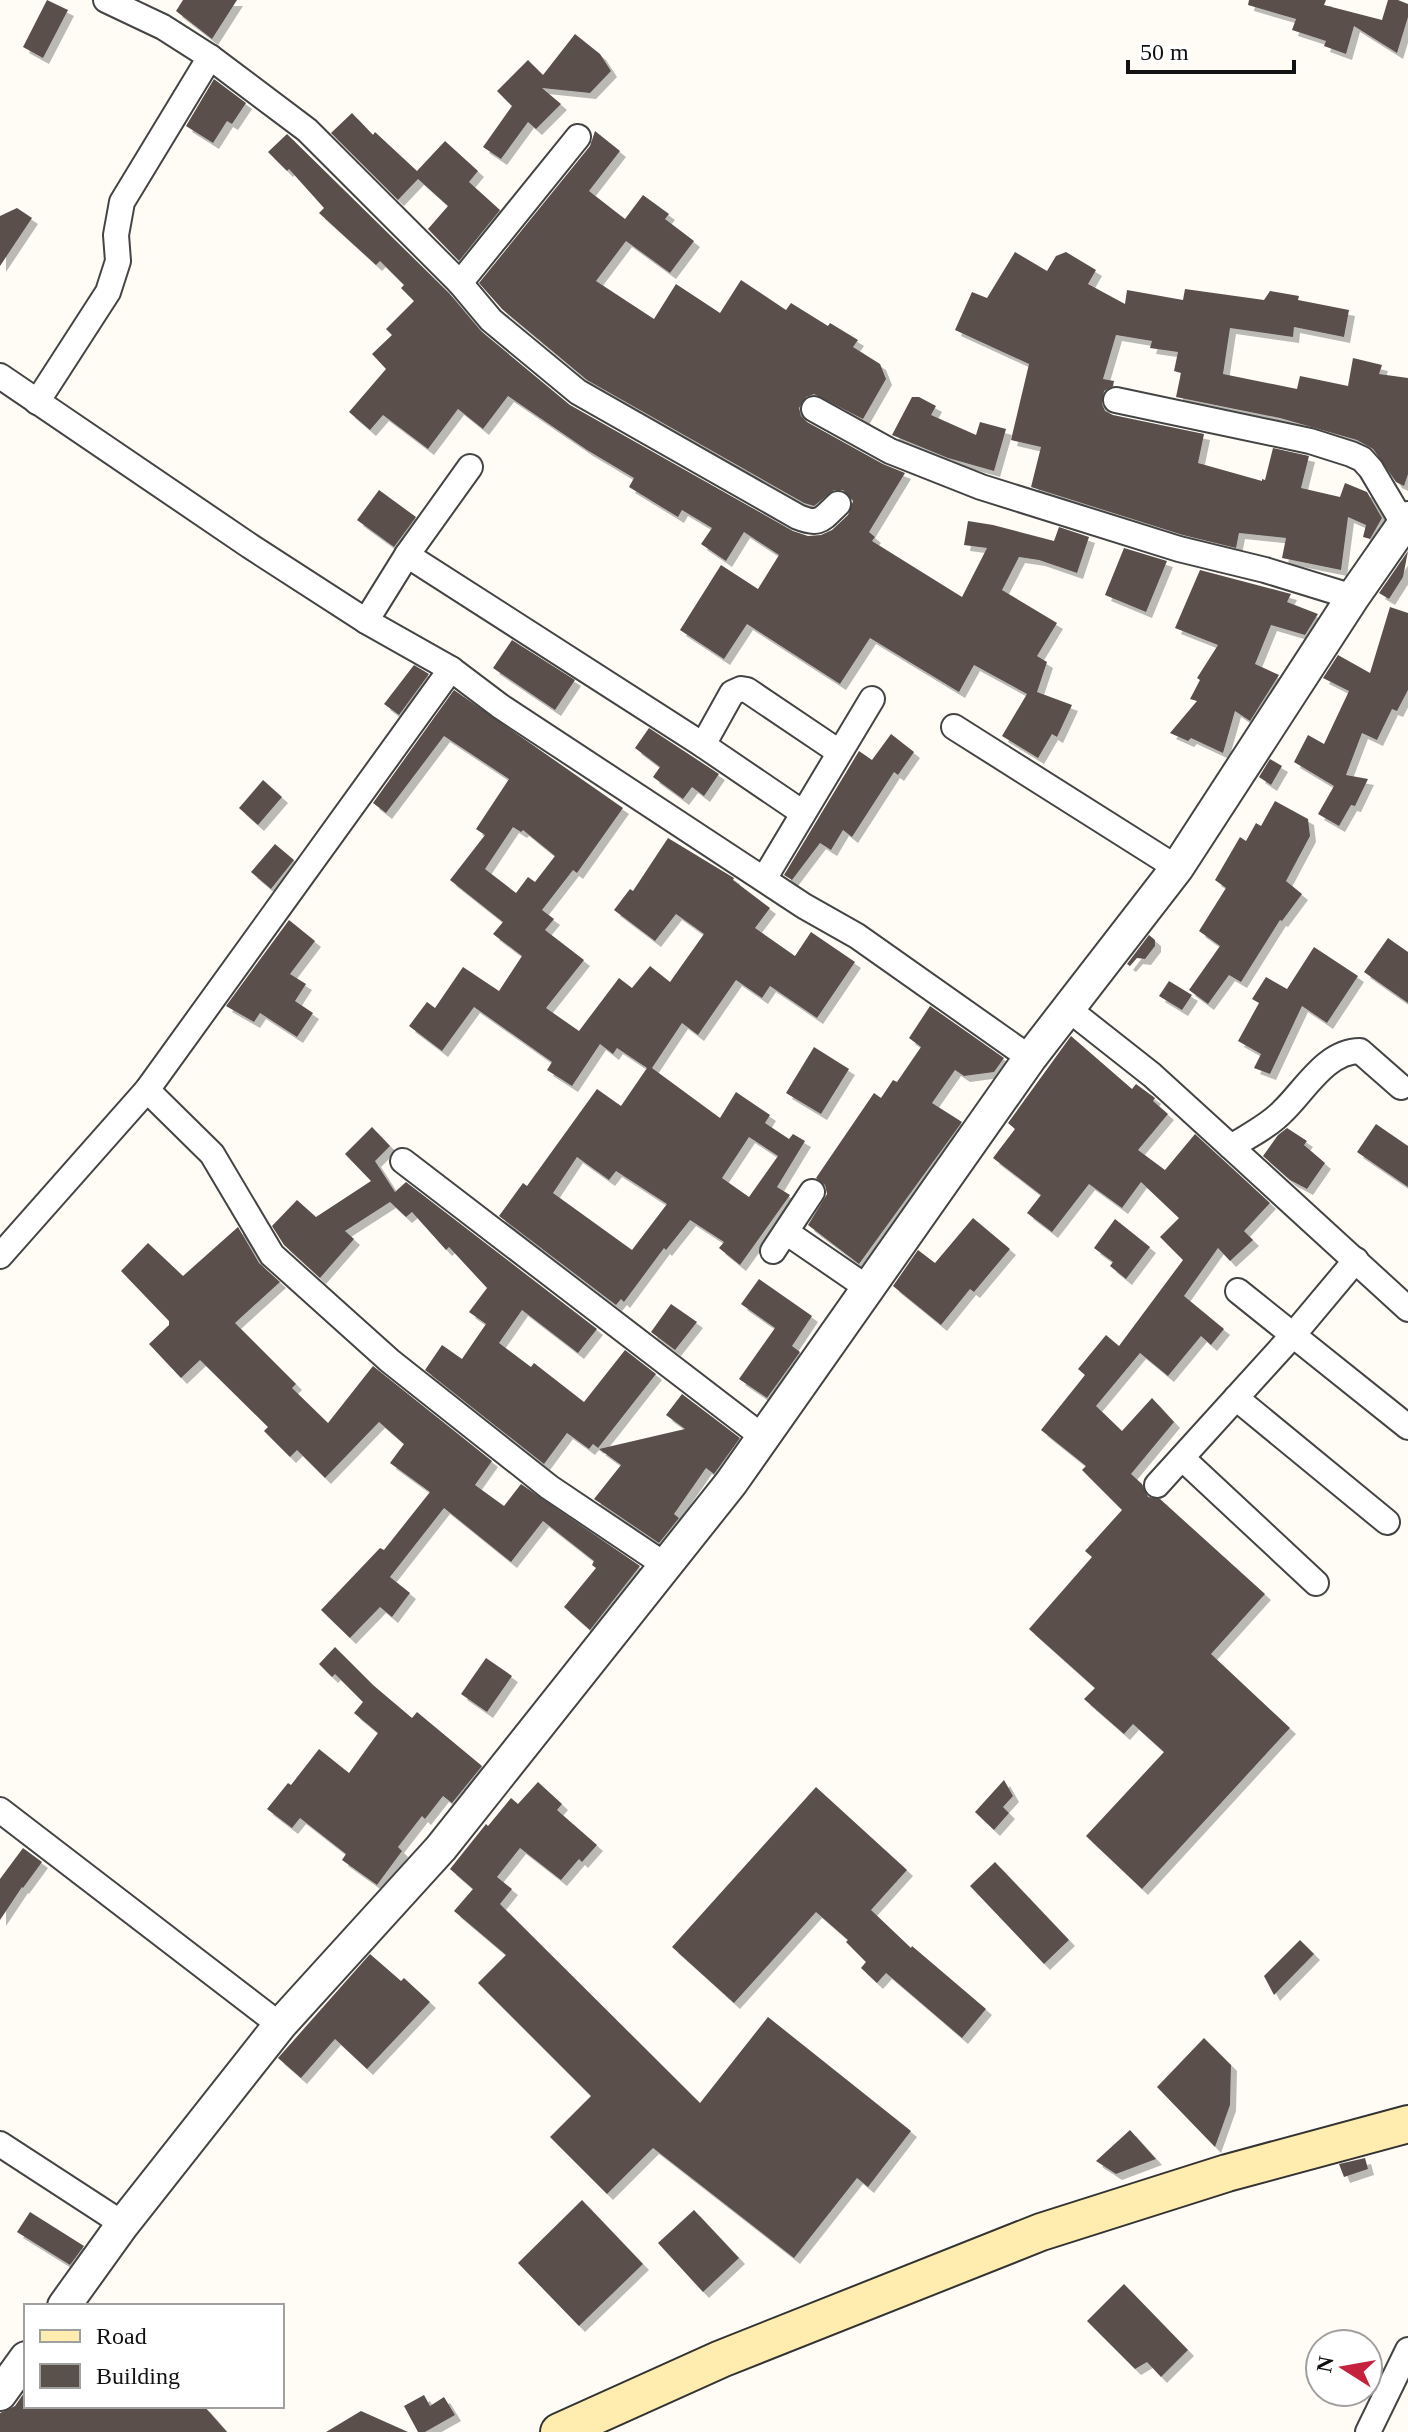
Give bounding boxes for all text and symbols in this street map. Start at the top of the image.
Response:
scale bar [1128,24,1294,74]
text: 50 m [1140,39,1189,65]
legend [24,2304,284,2408]
text: Road [96,2323,147,2349]
north arrow [1304,2328,1384,2408]
text: N [1311,2354,1339,2374]
text: Building [96,2363,180,2389]

